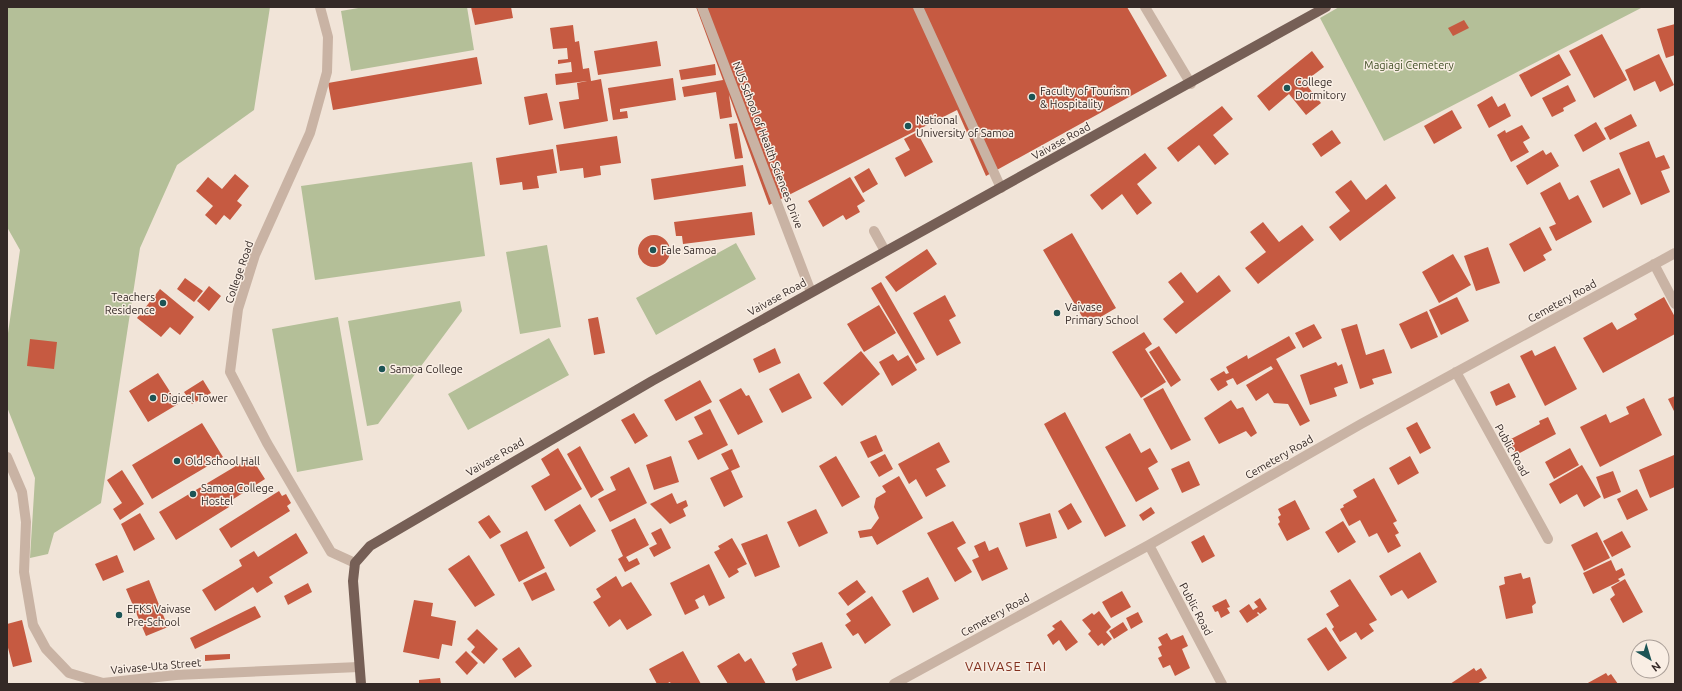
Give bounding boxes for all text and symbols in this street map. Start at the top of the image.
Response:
park label: Magiagi Cemetery [1364,59,1455,71]
street label: NUS School of Health Sciences Drive [731,60,805,230]
place label: College Dormitory [1295,76,1347,101]
marker: College Dormitory [1282,83,1292,93]
place label: Faculty of Tourism & Hospitality [1040,85,1130,110]
marker: Faculty of Tourism & Hospitality [1027,92,1037,102]
place label: National University of Samoa [916,114,1014,139]
street label: Vaivase Road [1030,120,1092,162]
marker: National University of Samoa [903,121,913,131]
street label: College Road [223,239,255,305]
place label: Fale Samoa [661,244,717,256]
marker: Fale Samoa [648,245,658,255]
street label: Vaivase Road [746,276,808,318]
street label: Cemetery Road [1526,277,1598,325]
place label: Teachers Residence [105,291,155,316]
marker: Teachers Residence [158,298,168,308]
place label: Vaivase Primary School [1065,301,1139,326]
marker: Vaivase Primary School [1052,308,1062,318]
place label: Samoa College [390,363,463,375]
marker: Samoa College [377,364,387,374]
place label: Digicel Tower [161,392,229,404]
marker: Digicel Tower [148,393,158,403]
street label: Public Road [1493,422,1531,478]
street label: Cemetery Road [1243,433,1315,481]
street label: Vaivase Road [464,436,526,478]
place label: Old School Hall [185,455,260,467]
marker: Old School Hall [172,456,182,466]
place label: Samoa College Hostel [201,482,274,507]
marker: Samoa College Hostel [188,489,198,499]
street label: Public Road [1177,581,1215,637]
street label: Cemetery Road [959,591,1031,639]
place label: EFKS Vaivase Pre-School [127,603,191,628]
marker: EFKS Vaivase Pre-School [114,610,124,620]
north arrow [1630,639,1670,679]
street label: Vaivase-Uta Street [110,656,202,676]
district label: VAIVASE TAI [965,659,1047,673]
text: N [1649,660,1663,674]

